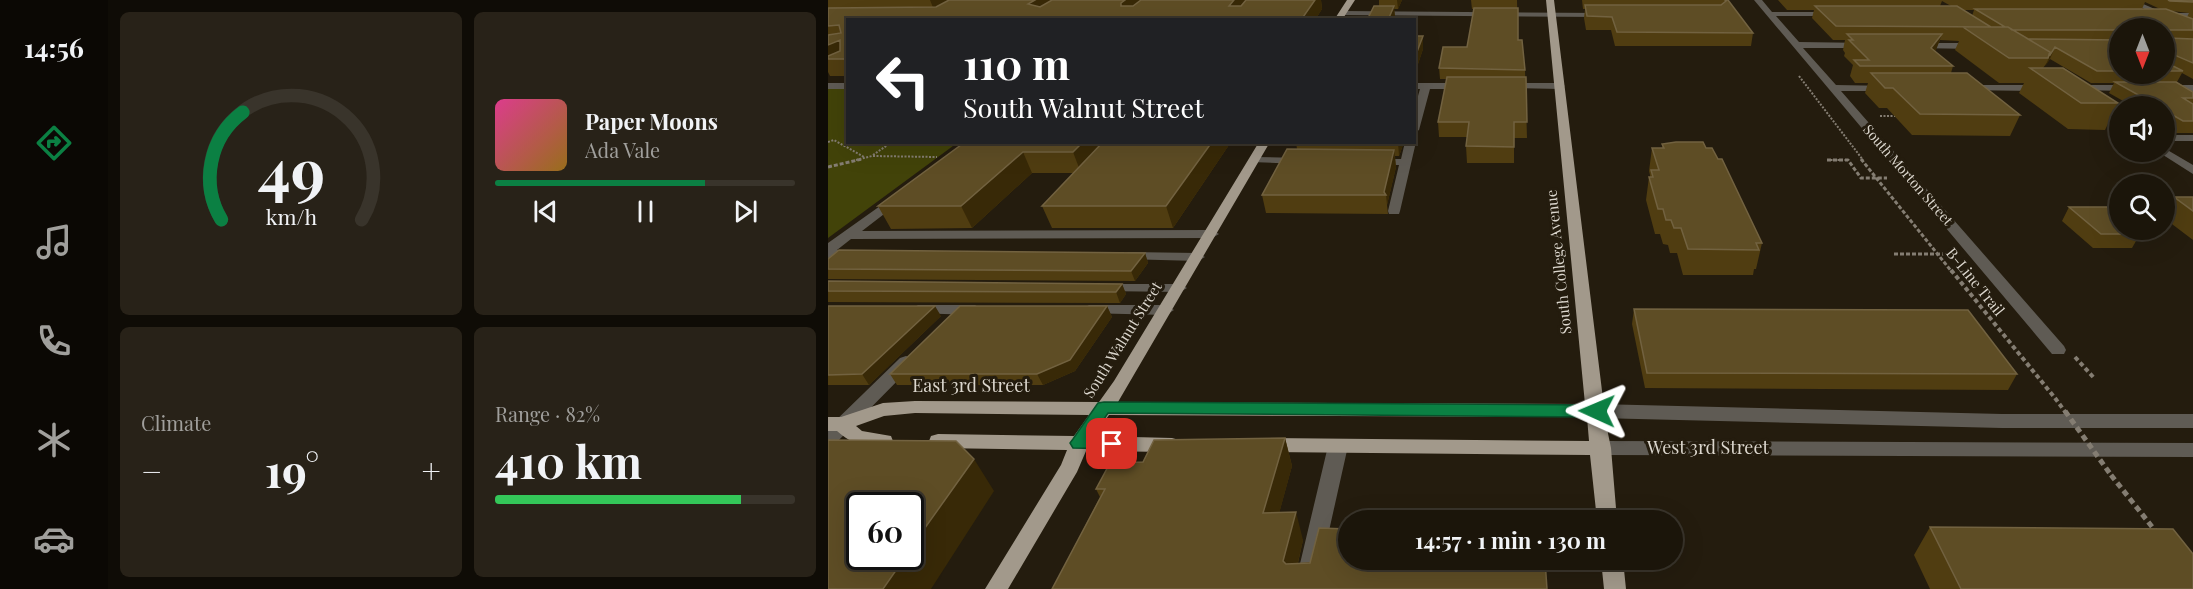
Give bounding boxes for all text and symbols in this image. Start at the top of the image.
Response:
north arrow [2109,18,2175,84]
map controls [2109,18,2175,240]
text: 14:56 [24,29,84,65]
text: 110 m [963,35,1070,91]
icon: left [864,42,942,120]
text: South Walnut Street [963,89,1204,125]
button: sound [2109,96,2175,162]
text: Paper Moons [585,106,718,136]
street label: South Morton Street [1859,120,1958,230]
icon: directions [33,122,75,164]
text: 49 [257,127,325,211]
text: Ada Vale [585,136,660,163]
button: search [2109,174,2175,240]
street label: South College Avenue [1540,189,1576,335]
icon: previous [529,195,562,228]
icon: pause [629,195,662,228]
icon: next [729,195,762,228]
text: km/h [265,203,317,231]
icon: music [33,221,75,263]
street label: B-Line Trail [1942,243,2009,320]
street label: South Walnut Street [1078,277,1166,401]
icon: phone [33,320,75,362]
street label: East 3rd Street [912,373,1030,397]
position arrow [1565,379,1629,443]
text: Range · 82% [495,400,600,427]
text: Climate [141,409,211,436]
pin [1086,418,1137,469]
icon: climate [33,419,75,461]
icon: arrive [1095,427,1128,460]
text: 410 km [495,430,642,490]
street label: West 3rd Street [1646,435,1770,459]
text: 19° [265,439,319,499]
text: − [141,448,162,492]
text: + [422,448,441,492]
speed limit sign: 60 [846,492,924,570]
icon: car [33,518,75,560]
text: 14:57 · 1 min · 130 m [1415,525,1606,555]

